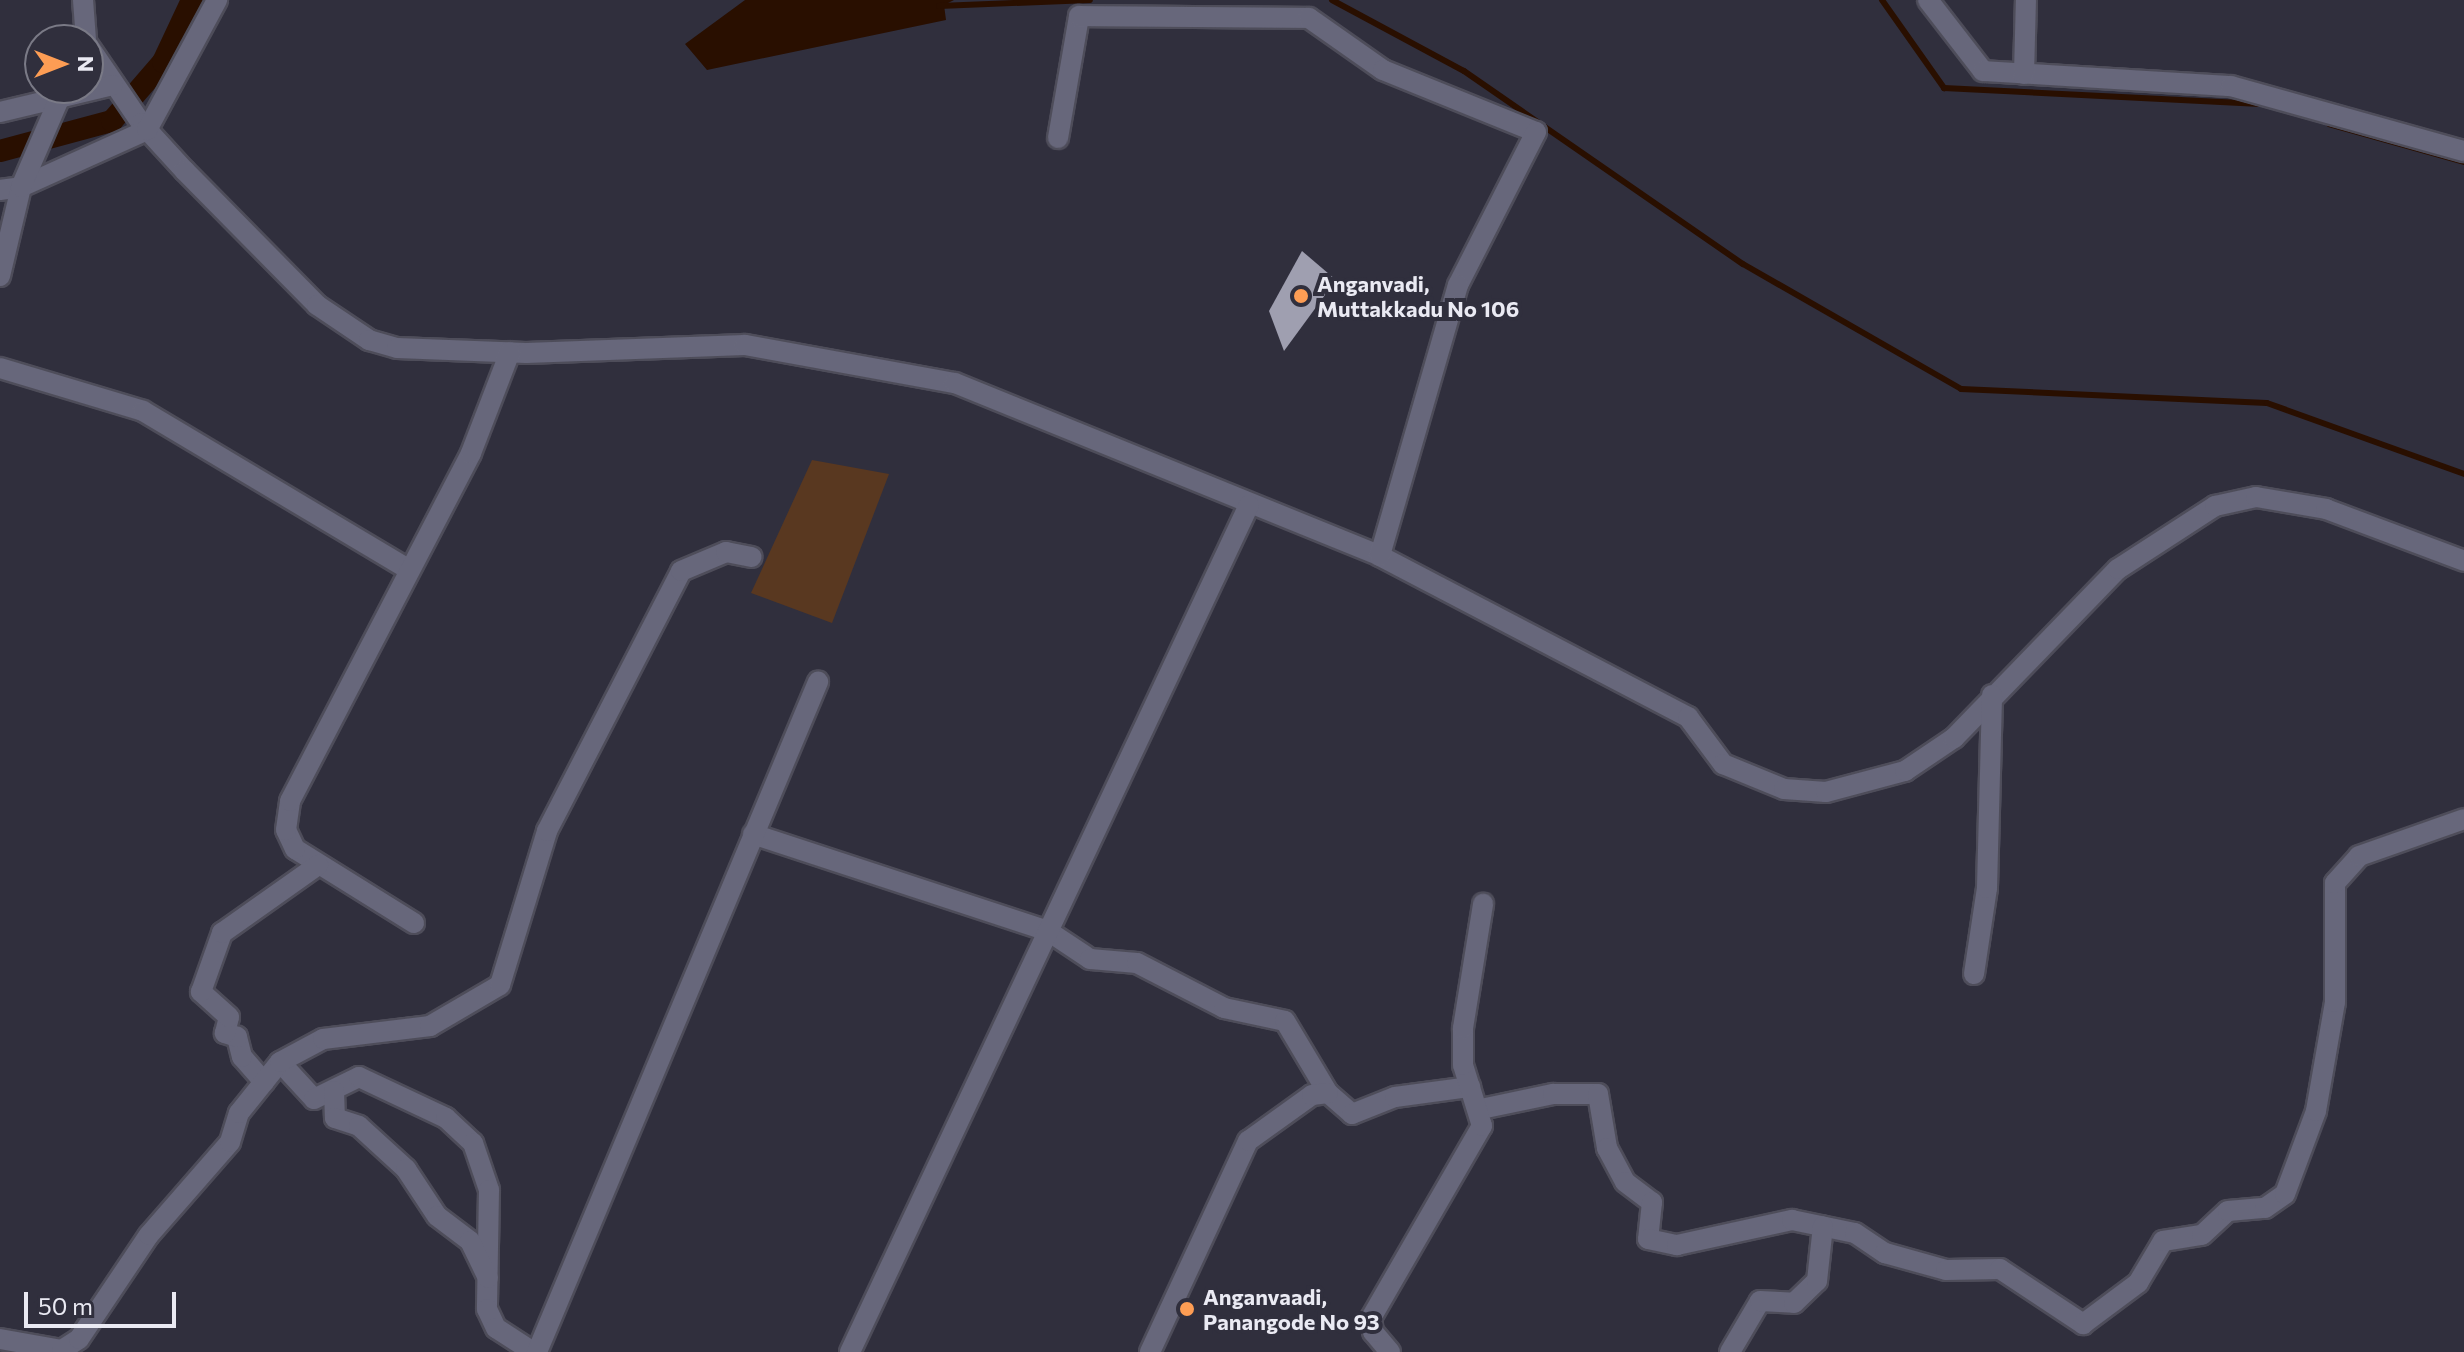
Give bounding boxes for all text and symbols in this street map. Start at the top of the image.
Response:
north arrow [24,24,104,104]
text: N [73,56,100,72]
place label: Anganvadi, Muttakkadu No 106 [1317,270,1519,322]
marker: Anganvadi, Muttakkadu No 106 [1292,287,1310,305]
scale bar [28,1276,180,1326]
place label: Anganvaadi, Panangode No 93 [1203,1283,1380,1334]
text: 50 m [38,1291,93,1320]
marker: Anganvaadi, Panangode No 93 [1178,1300,1196,1318]

